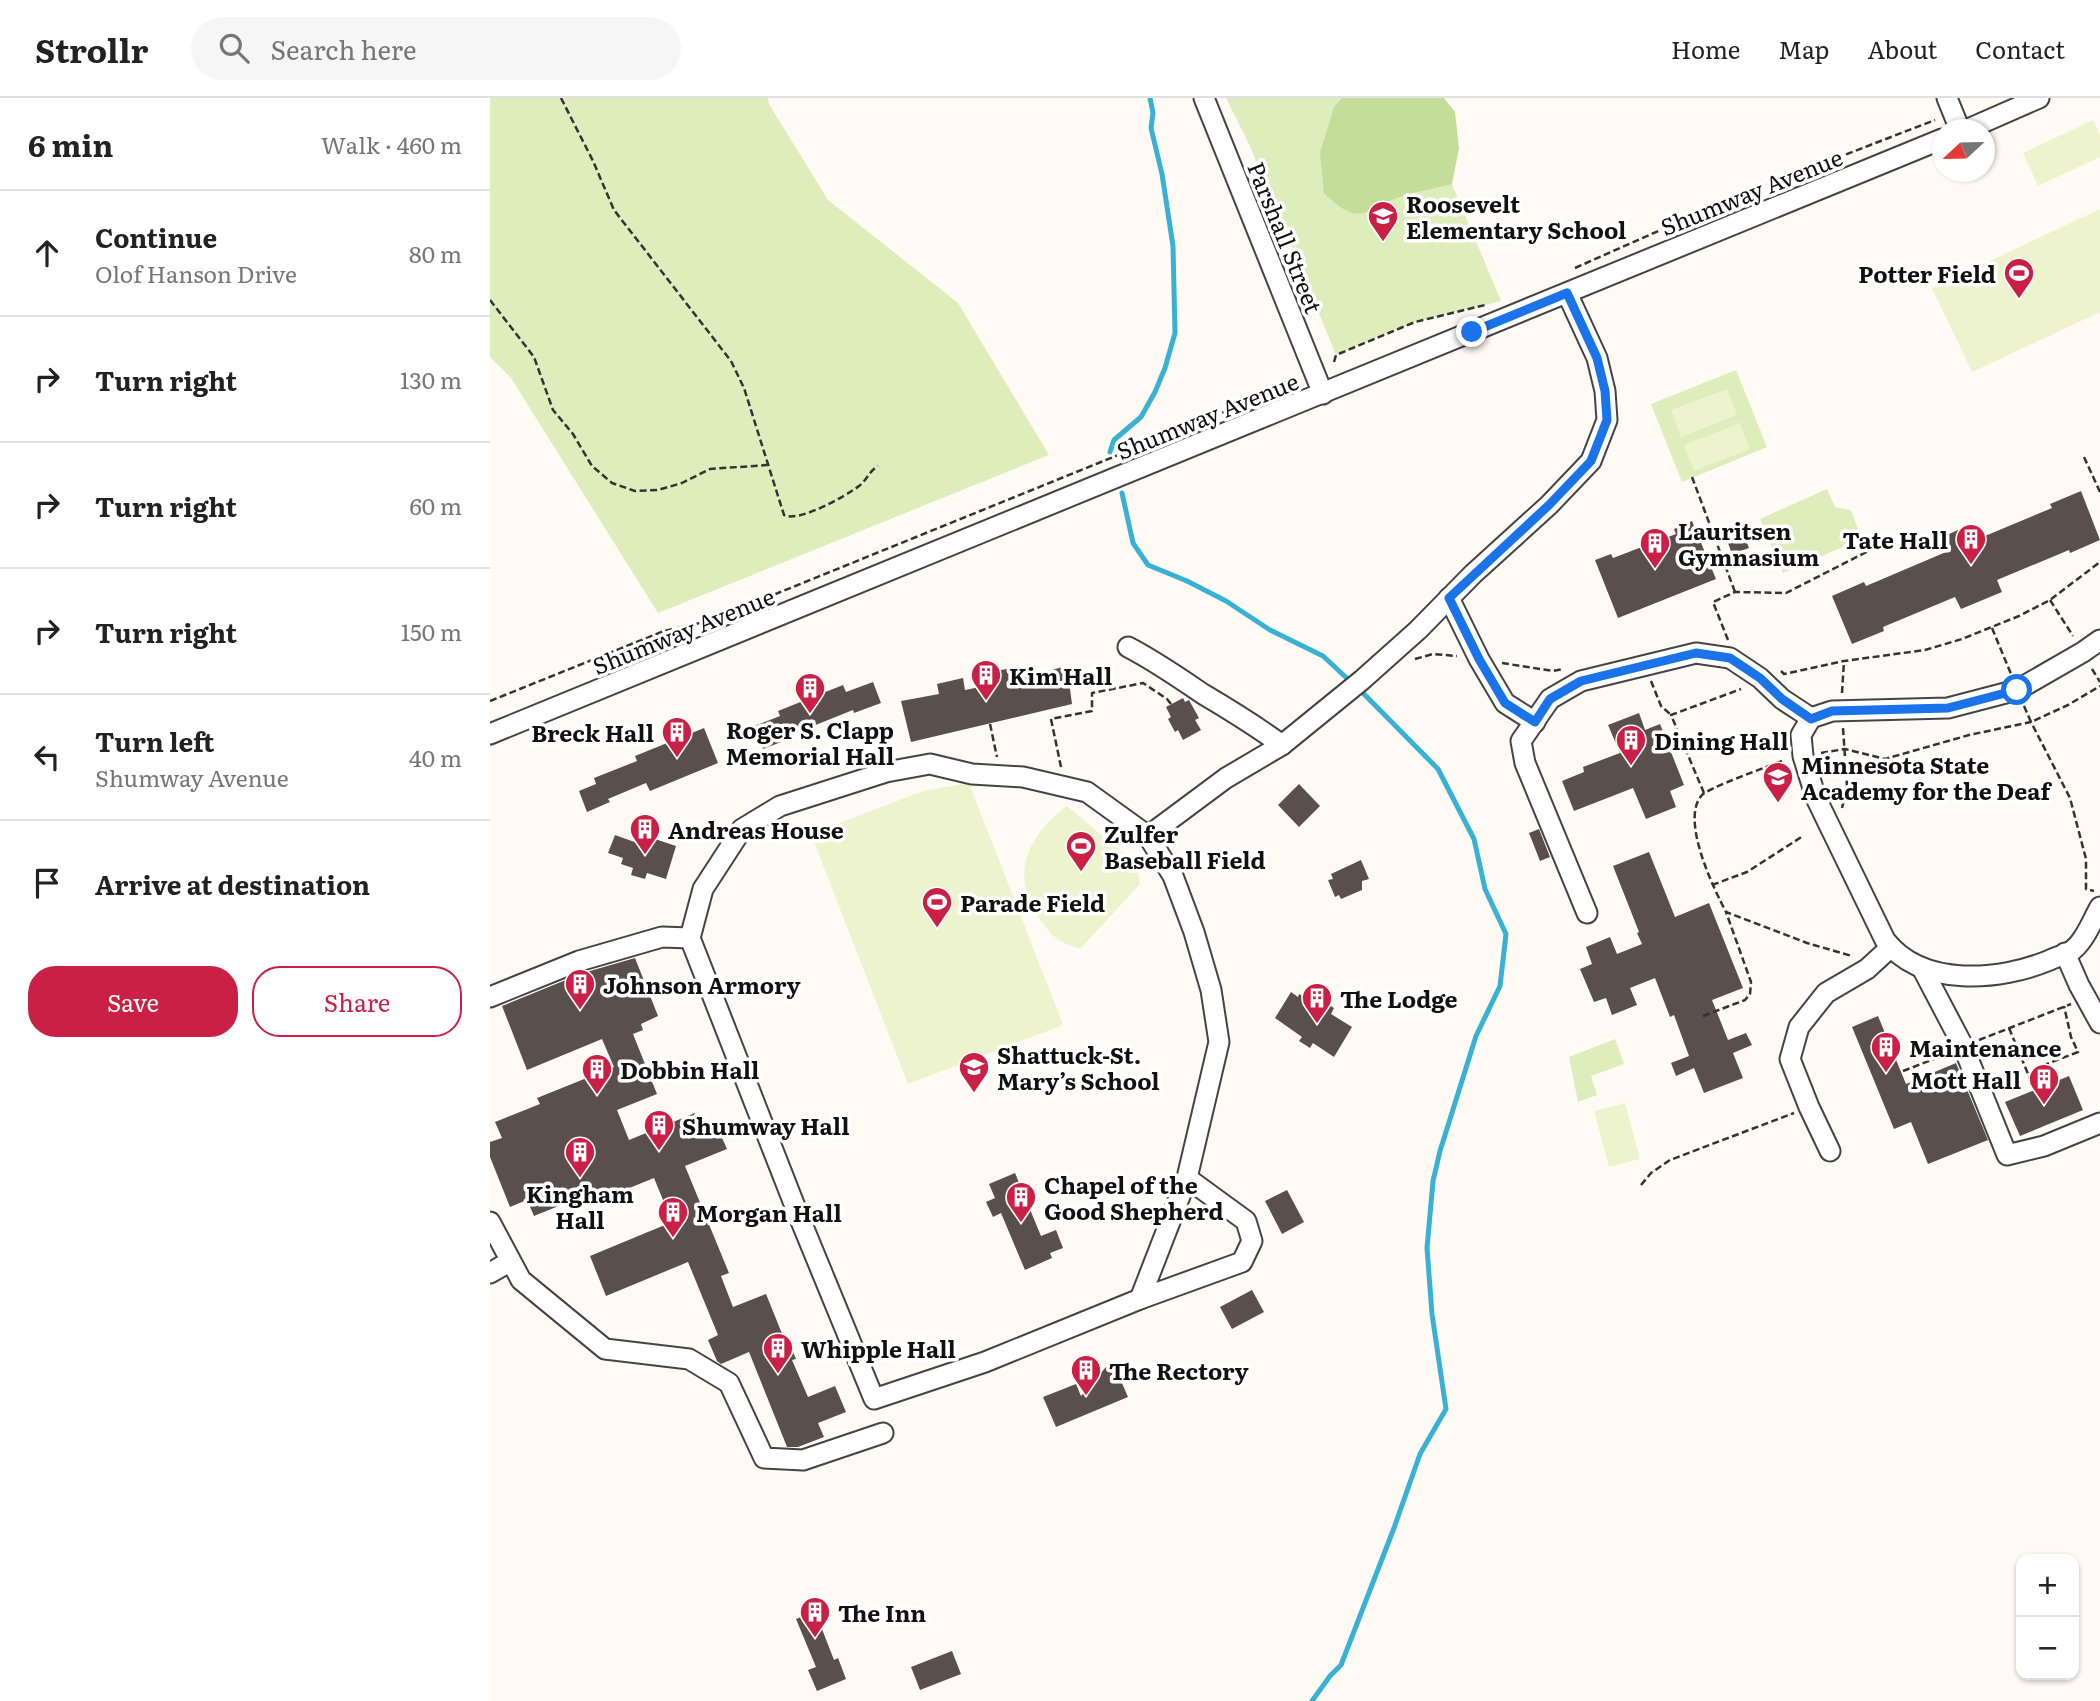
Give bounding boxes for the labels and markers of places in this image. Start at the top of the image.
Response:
place label: Roosevelt Elementary School [1406,186,1626,246]
school or university icon: Roosevelt Elementary School [1366,199,1400,243]
place label: Potter Field [1858,256,1996,290]
sports icon: Potter Field [2002,256,2036,300]
place label: Lauritsen Gymnasium [1678,513,1820,573]
place label: Tate Hall [1843,522,1948,556]
building icon: Tate Hall [1954,522,1988,566]
building icon: Lauritsen Gymnasium [1638,526,1672,570]
building icon: Kim Hall [969,658,1003,702]
place label: Kim Hall [1009,658,1112,692]
building icon: Roger S. Clapp Memorial Hall [793,671,827,715]
place label: Roger S. Clapp Memorial Hall [726,712,894,772]
place label: Breck Hall [531,715,654,749]
building icon: Breck Hall [660,715,694,759]
building icon: Dining Hall [1614,723,1648,767]
place label: Dining Hall [1654,723,1788,757]
place label: Minnesota State Academy for the Deaf [1801,747,2053,807]
school or university icon: Minnesota State Academy for the Deaf [1761,760,1795,804]
building icon: Andreas House [628,812,662,856]
place label: Andreas House [668,812,844,846]
place label: Zulfer Baseball Field [1104,816,1266,876]
sports icon: Zulfer Baseball Field [1064,829,1098,873]
sports icon: Parade Field [920,885,954,929]
place label: Parade Field [960,885,1105,919]
building icon: Johnson Armory [563,967,597,1011]
place label: Johnson Armory [603,967,800,1001]
building icon: The Lodge [1300,981,1334,1025]
place label: The Lodge [1340,981,1458,1015]
building icon: Maintenance [1869,1030,1903,1074]
place label: Maintenance [1909,1030,2062,1064]
place label: Shattuck-St. Mary’s School [997,1037,1160,1097]
school or university icon: Shattuck-St. Mary’s School [957,1050,991,1094]
building icon: Dobbin Hall [580,1052,614,1096]
place label: Dobbin Hall [620,1052,759,1086]
place label: Mott Hall [1911,1062,2021,1096]
building icon: Mott Hall [2027,1062,2061,1106]
building icon: Shumway Hall [642,1108,676,1152]
place label: Shumway Hall [682,1108,849,1142]
building icon: Kingham Hall [563,1135,597,1179]
place label: Chapel of the Good Shepherd [1044,1167,1224,1227]
place label: Kingham Hall [526,1176,634,1236]
building icon: Chapel of the Good Shepherd [1004,1180,1038,1224]
building icon: Morgan Hall [656,1195,690,1239]
place label: Morgan Hall [696,1195,842,1229]
building icon: Whipple Hall [761,1331,795,1375]
place label: Whipple Hall [801,1331,956,1365]
building icon: The Rectory [1069,1353,1103,1397]
place label: The Rectory [1109,1353,1249,1387]
building icon: The Inn [798,1595,832,1639]
place label: The Inn [838,1595,926,1629]

